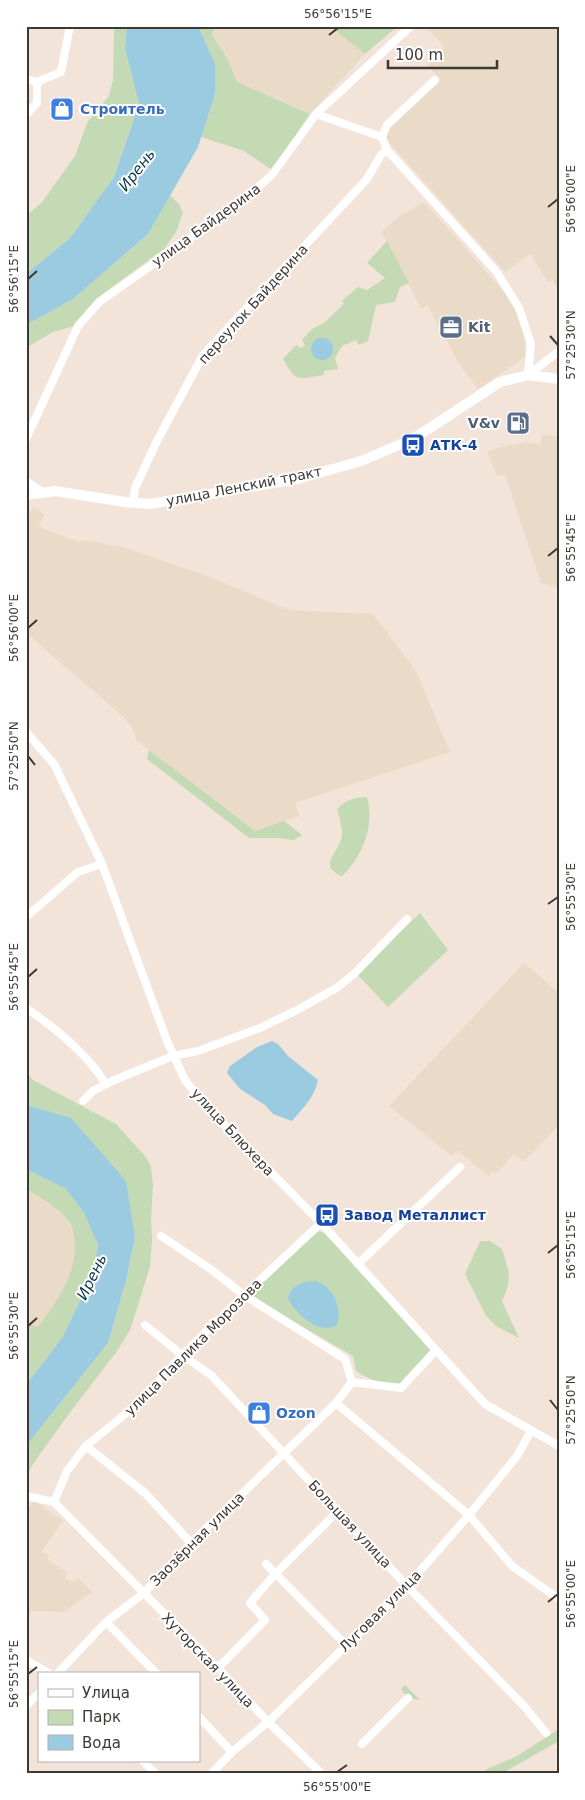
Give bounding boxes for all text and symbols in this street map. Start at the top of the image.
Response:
text: 56°56'15"E [304,7,372,21]
scale bar [388,38,496,70]
text: 100 m [395,46,443,64]
shop icon: Строитель [49,96,75,122]
place label: Строитель [80,101,165,117]
water label: Ирень [115,145,159,195]
text: 56°56'00"E [564,165,578,233]
street label: улица Байдерина [149,180,263,270]
street label: переулок Байдерина [195,241,311,367]
text: 56°56'15"E [7,245,21,313]
text: 57°25'30"N [564,310,578,380]
office icon: Kit [438,314,464,340]
place label: Kit [468,319,491,335]
fuel station icon: V&v [505,410,531,436]
place label: V&v [468,415,500,431]
bus stop icon: АТК-4 [400,432,426,458]
place label: АТК-4 [430,437,478,453]
street label: улица Ленский тракт [165,463,323,509]
text: 56°55'45"E [564,514,578,582]
text: 56°56'00"E [7,594,21,662]
text: 57°25'50"N [7,721,21,791]
text: 56°55'30"E [564,863,578,931]
text: 56°55'45"E [7,943,21,1011]
street label: улица Блюхера [188,1085,278,1179]
bus stop icon: Завод Металлист [314,1202,340,1228]
place label: Завод Металлист [344,1207,487,1223]
text: 56°55'15"E [564,1211,578,1279]
water label: Ирень [73,1251,111,1303]
street label: улица Павлика Морозова [121,1275,265,1419]
text: 56°55'30"E [7,1292,21,1360]
text: 57°25'50"N [564,1375,578,1445]
shop icon: Ozon [246,1400,272,1426]
place label: Ozon [276,1405,316,1421]
street label: Большая улица [305,1477,395,1571]
street label: Заозёрная улица [147,1489,247,1589]
text: 56°55'00"E [564,1560,578,1628]
street label: Луговая улица [336,1567,424,1655]
street label: Хуторская улица [159,1609,257,1711]
text: 56°55'15"E [7,1640,21,1708]
legend [38,1672,200,1762]
text: Улица [82,1684,130,1702]
text: Парк [82,1708,121,1726]
text: Вода [82,1734,121,1752]
text: 56°55'00"E [303,1780,371,1794]

